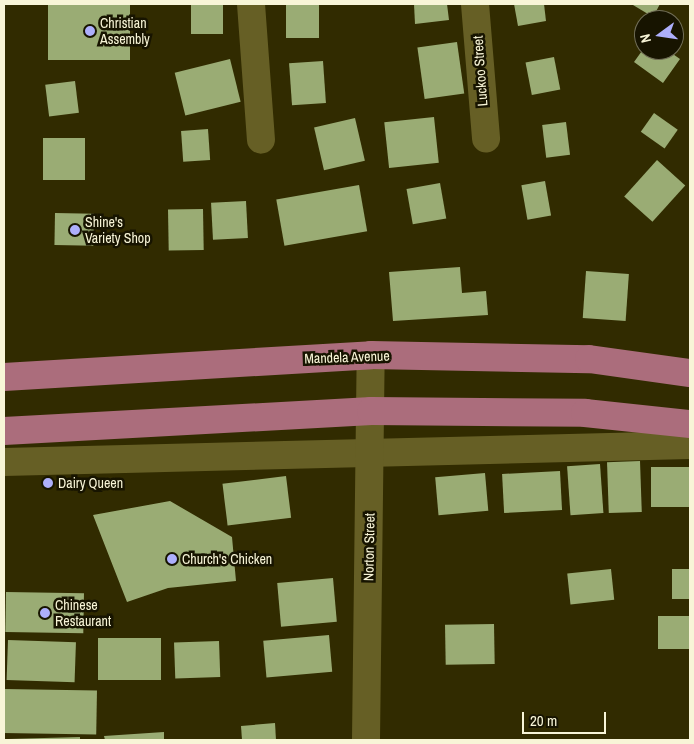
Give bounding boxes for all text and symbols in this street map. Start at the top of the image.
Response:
north arrow [634,10,684,60]
place label: Christian Assembly [100,15,150,48]
marker: Christian Assembly [84,25,96,37]
text: N [636,32,655,45]
street label: Luckoo Street [469,35,491,107]
place label: Shine's Variety Shop [85,214,151,246]
marker: Shine's Variety Shop [69,224,81,236]
street label: Mandela Avenue [304,347,390,367]
place label: Dairy Queen [58,475,123,491]
marker: Dairy Queen [42,477,54,489]
street label: Norton Street [360,513,378,581]
place label: Church's Chicken [182,551,272,567]
marker: Church's Chicken [166,553,178,565]
place label: Chinese Restaurant [55,597,111,630]
marker: Chinese Restaurant [39,607,51,619]
scale bar [524,702,608,734]
text: 20 m [530,710,557,731]

